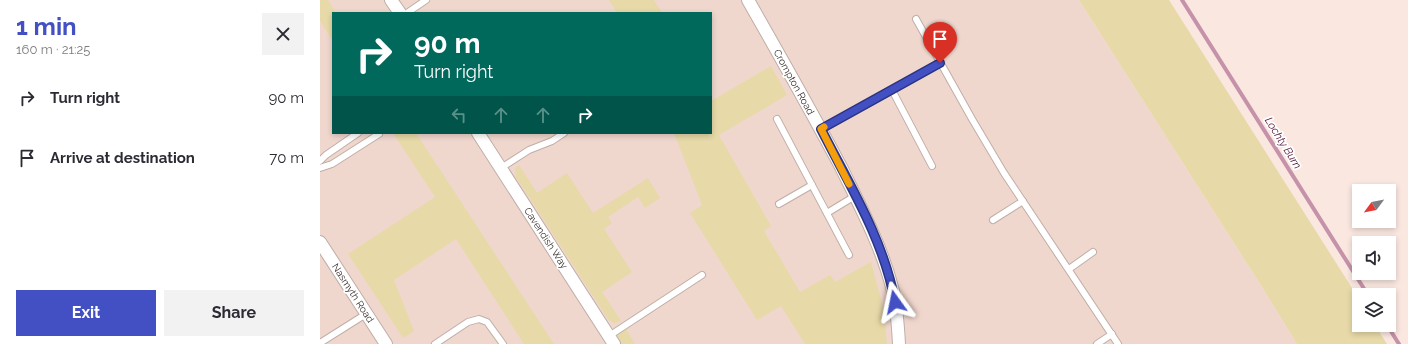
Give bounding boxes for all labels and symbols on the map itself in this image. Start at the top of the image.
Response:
pin [923,22,957,63]
street label: Crompton Road [771,47,817,117]
water label: Lochty Burn [1262,115,1304,171]
north arrow [1352,184,1396,228]
street label: Cavendish Way [522,205,570,271]
street label: Nasmyth Road [330,261,376,325]
position arrow [874,281,916,323]

